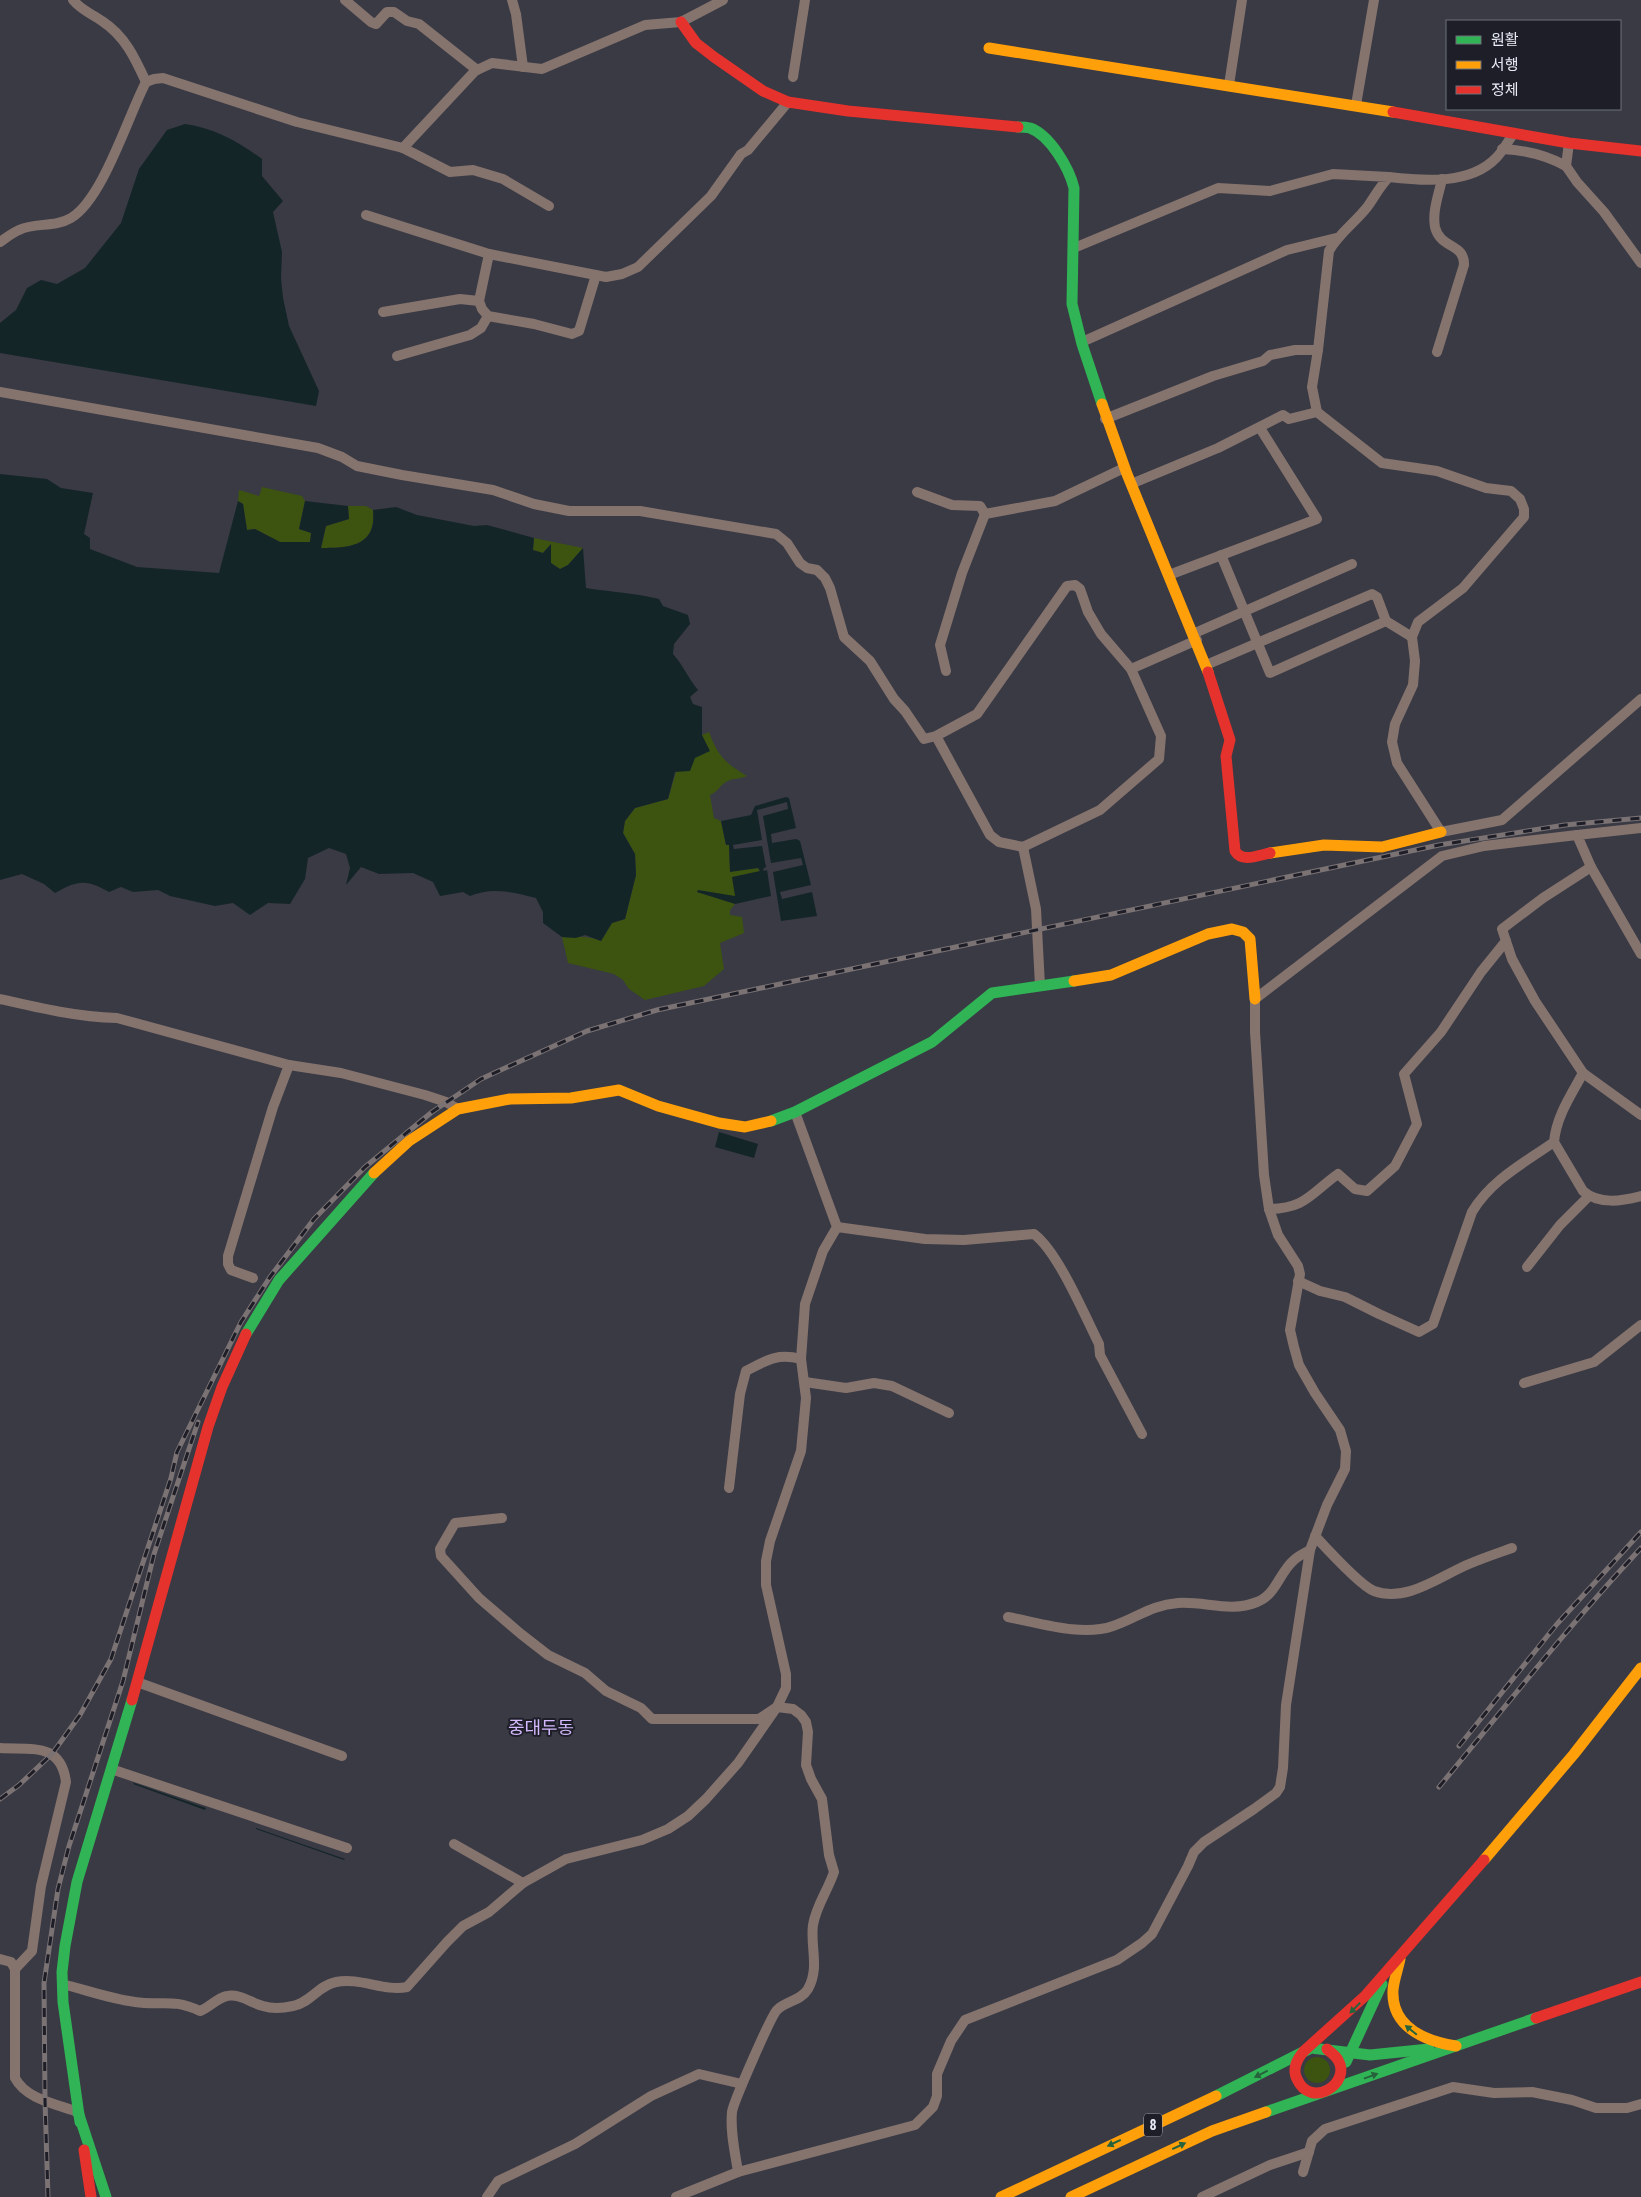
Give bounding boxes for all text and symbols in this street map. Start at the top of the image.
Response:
legend [1446,20,1621,110]
text: 원활 [1491,31,1519,49]
text: 서행 [1491,56,1519,74]
text: 정체 [1491,81,1519,99]
district label: 중대두동 [508,1717,574,1738]
one-way arrow [1349,2001,1361,2013]
one-way arrow [1405,2025,1418,2036]
one-way arrow [1254,2070,1269,2078]
one-way arrow [1364,2072,1379,2079]
road number: 8 [1144,2114,1162,2136]
one-way arrow [1107,2140,1121,2148]
one-way arrow [1172,2142,1186,2150]

